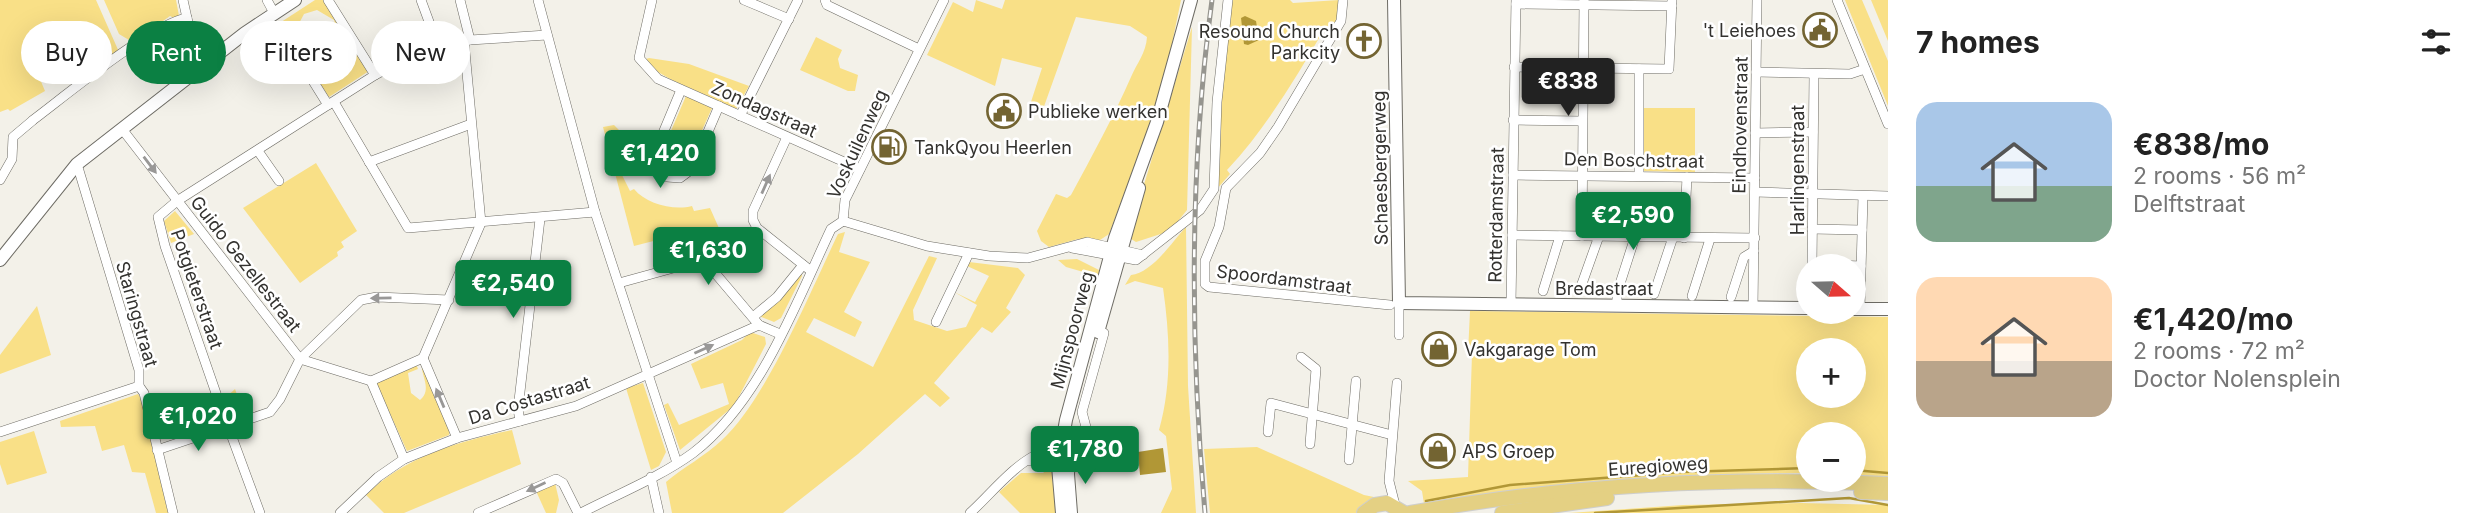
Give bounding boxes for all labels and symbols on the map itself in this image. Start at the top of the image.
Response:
public building icon: 't Leiehoes [1801,11,1839,49]
place label: 't Leiehoes [1703,20,1796,41]
place label: Resound Church Parkcity [1199,21,1340,63]
church icon: Resound Church Parkcity [1345,22,1383,60]
street label: Eindhovenstraat [1728,56,1752,194]
pin: €838 [1527,58,1609,118]
street label: Zondagstraat [708,76,820,142]
street label: Voskuilenweg [823,86,891,202]
street label: Schaesbergerweg [1368,90,1392,246]
public building icon: Publieke werken [985,92,1023,130]
place label: Publieke werken [1028,101,1168,122]
street label: Harlingenstraat [1787,105,1808,235]
fuel station icon: TankQyou Heerlen [870,128,908,166]
pin: €1,420 [603,130,717,190]
place label: TankQyou Heerlen [914,137,1072,158]
street label: Rotterdamstraat [1484,147,1508,283]
street label: Den Boschstraat [1564,148,1705,172]
one-way arrow [142,156,156,174]
one-way arrow [760,173,771,194]
street label: Guido Gezellestraat [186,192,306,336]
pin: €2,590 [1576,192,1690,252]
street label: Potgieterstraat [167,226,227,352]
pin: €1,630 [651,228,765,287]
north arrow [1796,254,1866,324]
street label: Staringstraat [112,259,162,369]
pin: €2,540 [456,260,570,320]
street label: Spoordamstraat [1215,260,1353,298]
street label: Mijnspoorweg [1046,269,1098,391]
street label: Bredastraat [1555,278,1653,299]
one-way arrow [370,292,392,304]
shop icon: Vakgarage Tom [1420,330,1458,368]
place label: Vakgarage Tom [1464,339,1597,360]
one-way arrow [693,343,714,354]
street label: Da Costastraat [466,372,592,428]
one-way arrow [434,388,446,408]
pin: €1,020 [141,393,255,453]
pin: €1,780 [1028,426,1142,486]
shop icon: APS Groep [1419,432,1457,470]
place label: APS Groep [1462,441,1555,462]
street label: Euregioweg [1607,452,1709,480]
one-way arrow [526,481,546,493]

